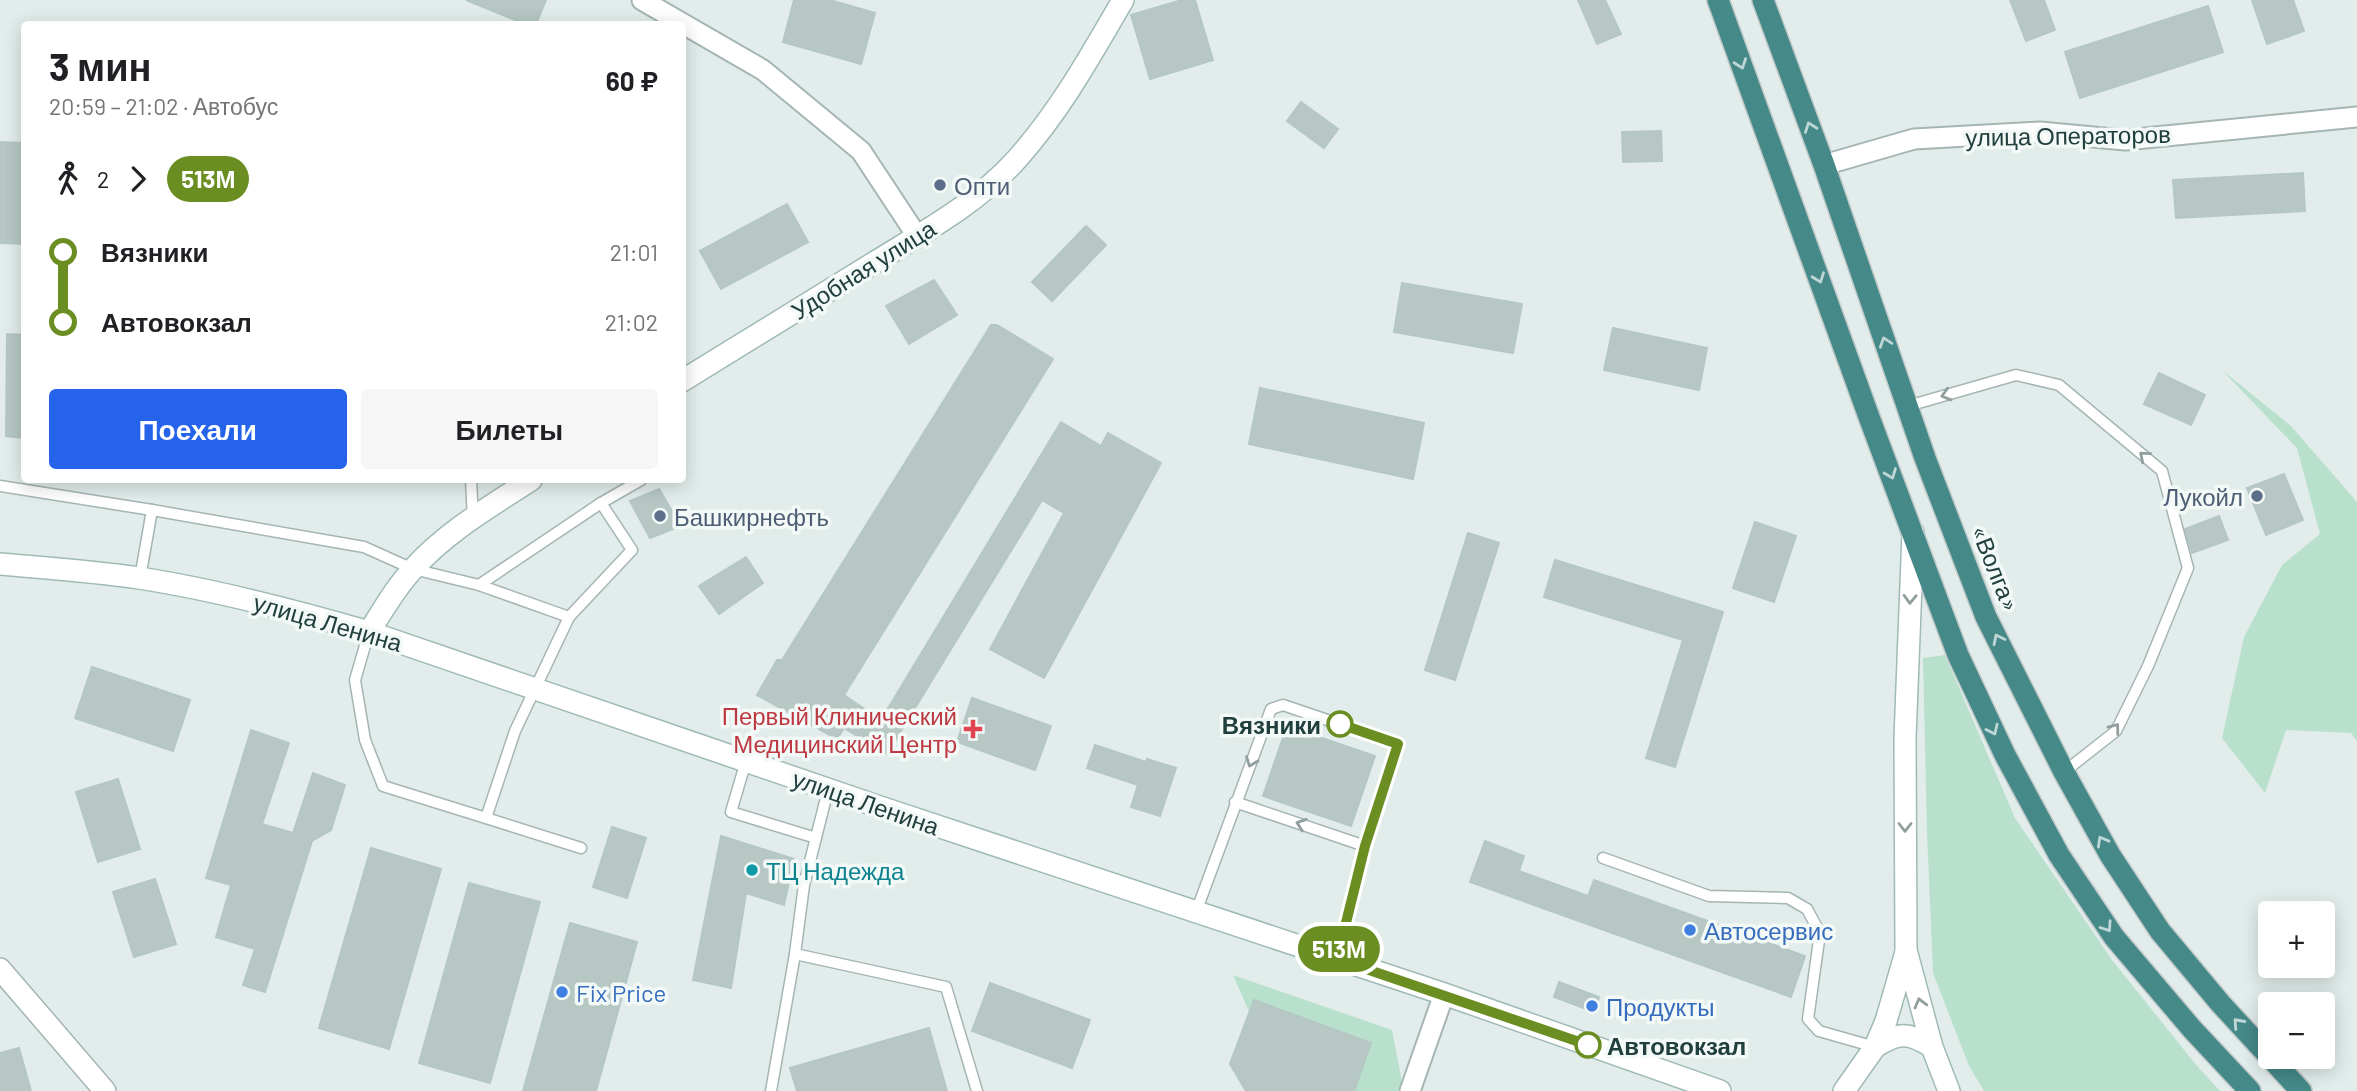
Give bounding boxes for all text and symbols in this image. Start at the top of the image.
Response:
text: 3 мин [49,43,152,89]
one-way arrow [1733,58,1747,70]
text: 60 ₽ [606,65,658,96]
text: 20:59 – 21:02 · Автобус [49,92,278,120]
street label: улица Операторов [1965,119,2171,151]
one-way arrow [1804,122,1818,134]
icon: walk [49,160,87,198]
icon: forward [119,160,157,198]
text: 513М [181,164,235,193]
text: 2 [97,165,109,193]
place label: Опти [954,171,1010,200]
marker: Опти [932,177,948,193]
street label: Удобная улица [785,213,941,325]
text: Вязники [101,236,209,267]
text: 21:01 [610,238,658,266]
one-way arrow [1811,271,1825,283]
text: Автовокзал [101,306,252,337]
text: 21:02 [605,308,658,336]
one-way arrow [1879,336,1893,348]
one-way arrow [1940,387,1952,402]
button: Поехали [49,389,347,469]
button: Билеты [361,389,658,469]
one-way arrow [2139,451,2151,464]
one-way arrow [1882,468,1896,480]
place label: Лукойл [2163,482,2243,511]
marker: Лукойл [2249,488,2265,504]
place label: Башкирнефть [674,502,829,531]
marker: Башкирнефть [652,508,668,524]
street label: «Волга» [1966,521,2026,615]
street label: улица Ленина [250,587,406,657]
one-way arrow [1903,594,1918,605]
one-way arrow [1992,634,2006,646]
place label: Первый Клинический Медицинский Центр [722,701,957,758]
place label: Вязники [1222,710,1321,739]
marker: Вязники [1327,711,1353,737]
marker: Первый Клинический Медицинский Центр [963,719,983,739]
one-way arrow [1985,723,1999,736]
one-way arrow [2107,723,2119,736]
one-way arrow [1245,755,1259,767]
street label: улица Ленина [789,763,944,841]
one-way arrow [1295,818,1307,832]
one-way arrow [1897,822,1913,832]
one-way arrow [2097,836,2110,848]
place label: ТЦ Надежда [766,856,905,885]
marker: ТЦ Надежда [744,862,760,878]
map controls [2258,901,2335,1069]
button: + [2258,901,2335,978]
place label: Автосервис [1704,916,1833,945]
one-way arrow [2099,919,2111,932]
marker: Автосервис [1682,922,1698,938]
line badge: 513М [1290,926,1388,972]
text: 513М [1312,934,1366,963]
place label: Fix Price [576,978,666,1007]
marker: Fix Price [554,984,570,1000]
place label: Продукты [1606,992,1714,1021]
button: − [2258,992,2335,1069]
one-way arrow [1914,997,1928,1009]
marker: Продукты [1584,998,1600,1014]
one-way arrow [2234,1018,2246,1031]
place label: Автовокзал [1607,1031,1746,1060]
marker: Автовокзал [1575,1032,1601,1058]

